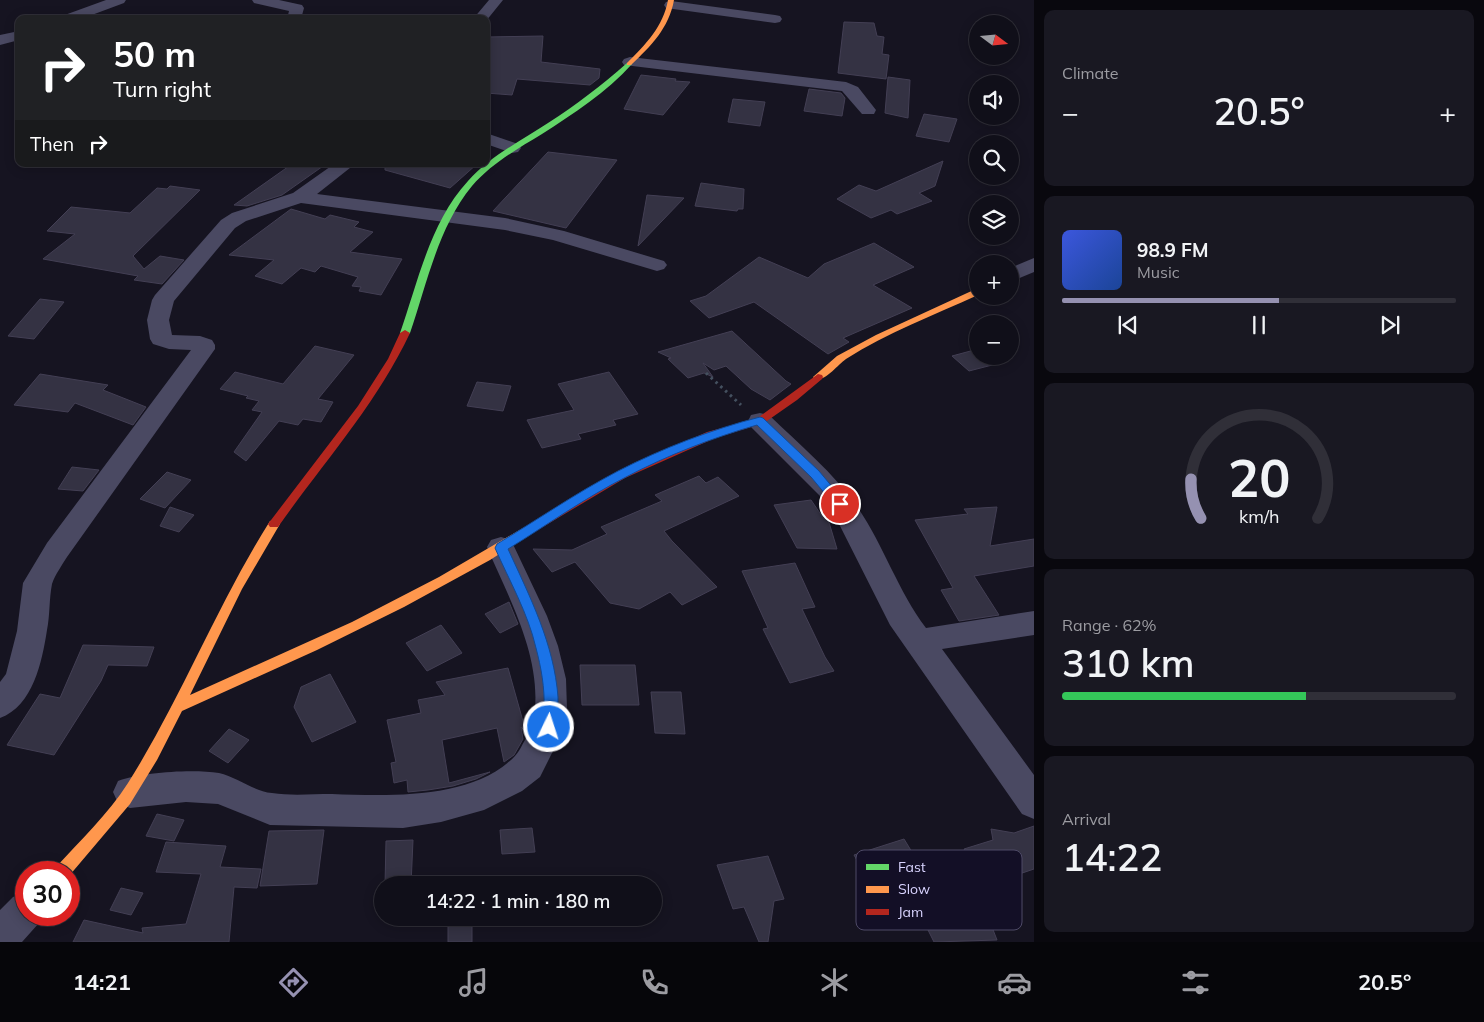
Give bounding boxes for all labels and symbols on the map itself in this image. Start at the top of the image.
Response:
north arrow [969,15,1019,65]
pin [819,483,861,525]
position arrow [522,700,574,752]
legend [856,850,1022,930]
text: Fast [898,858,926,876]
speed limit sign: 30 [15,861,80,926]
text: Slow [898,880,930,898]
text: Jam [898,903,923,921]

